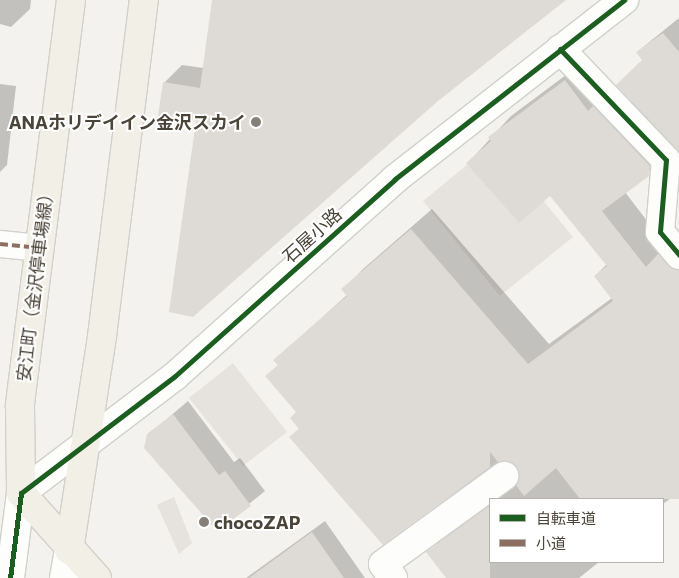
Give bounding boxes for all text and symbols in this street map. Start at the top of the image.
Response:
place label: ANAホリデイイン金沢スカイ [9,111,246,133]
marker: ANAホリデイイン金沢スカイ [250,116,262,128]
street label: 安江町（金沢停車場線） [12,183,58,383]
street label: 石屋小路 [278,203,346,267]
legend [489,498,664,563]
text: 自転車道 [536,509,596,527]
place label: chocoZAP [214,511,300,533]
marker: chocoZAP [198,516,210,528]
text: 小道 [536,534,566,552]

